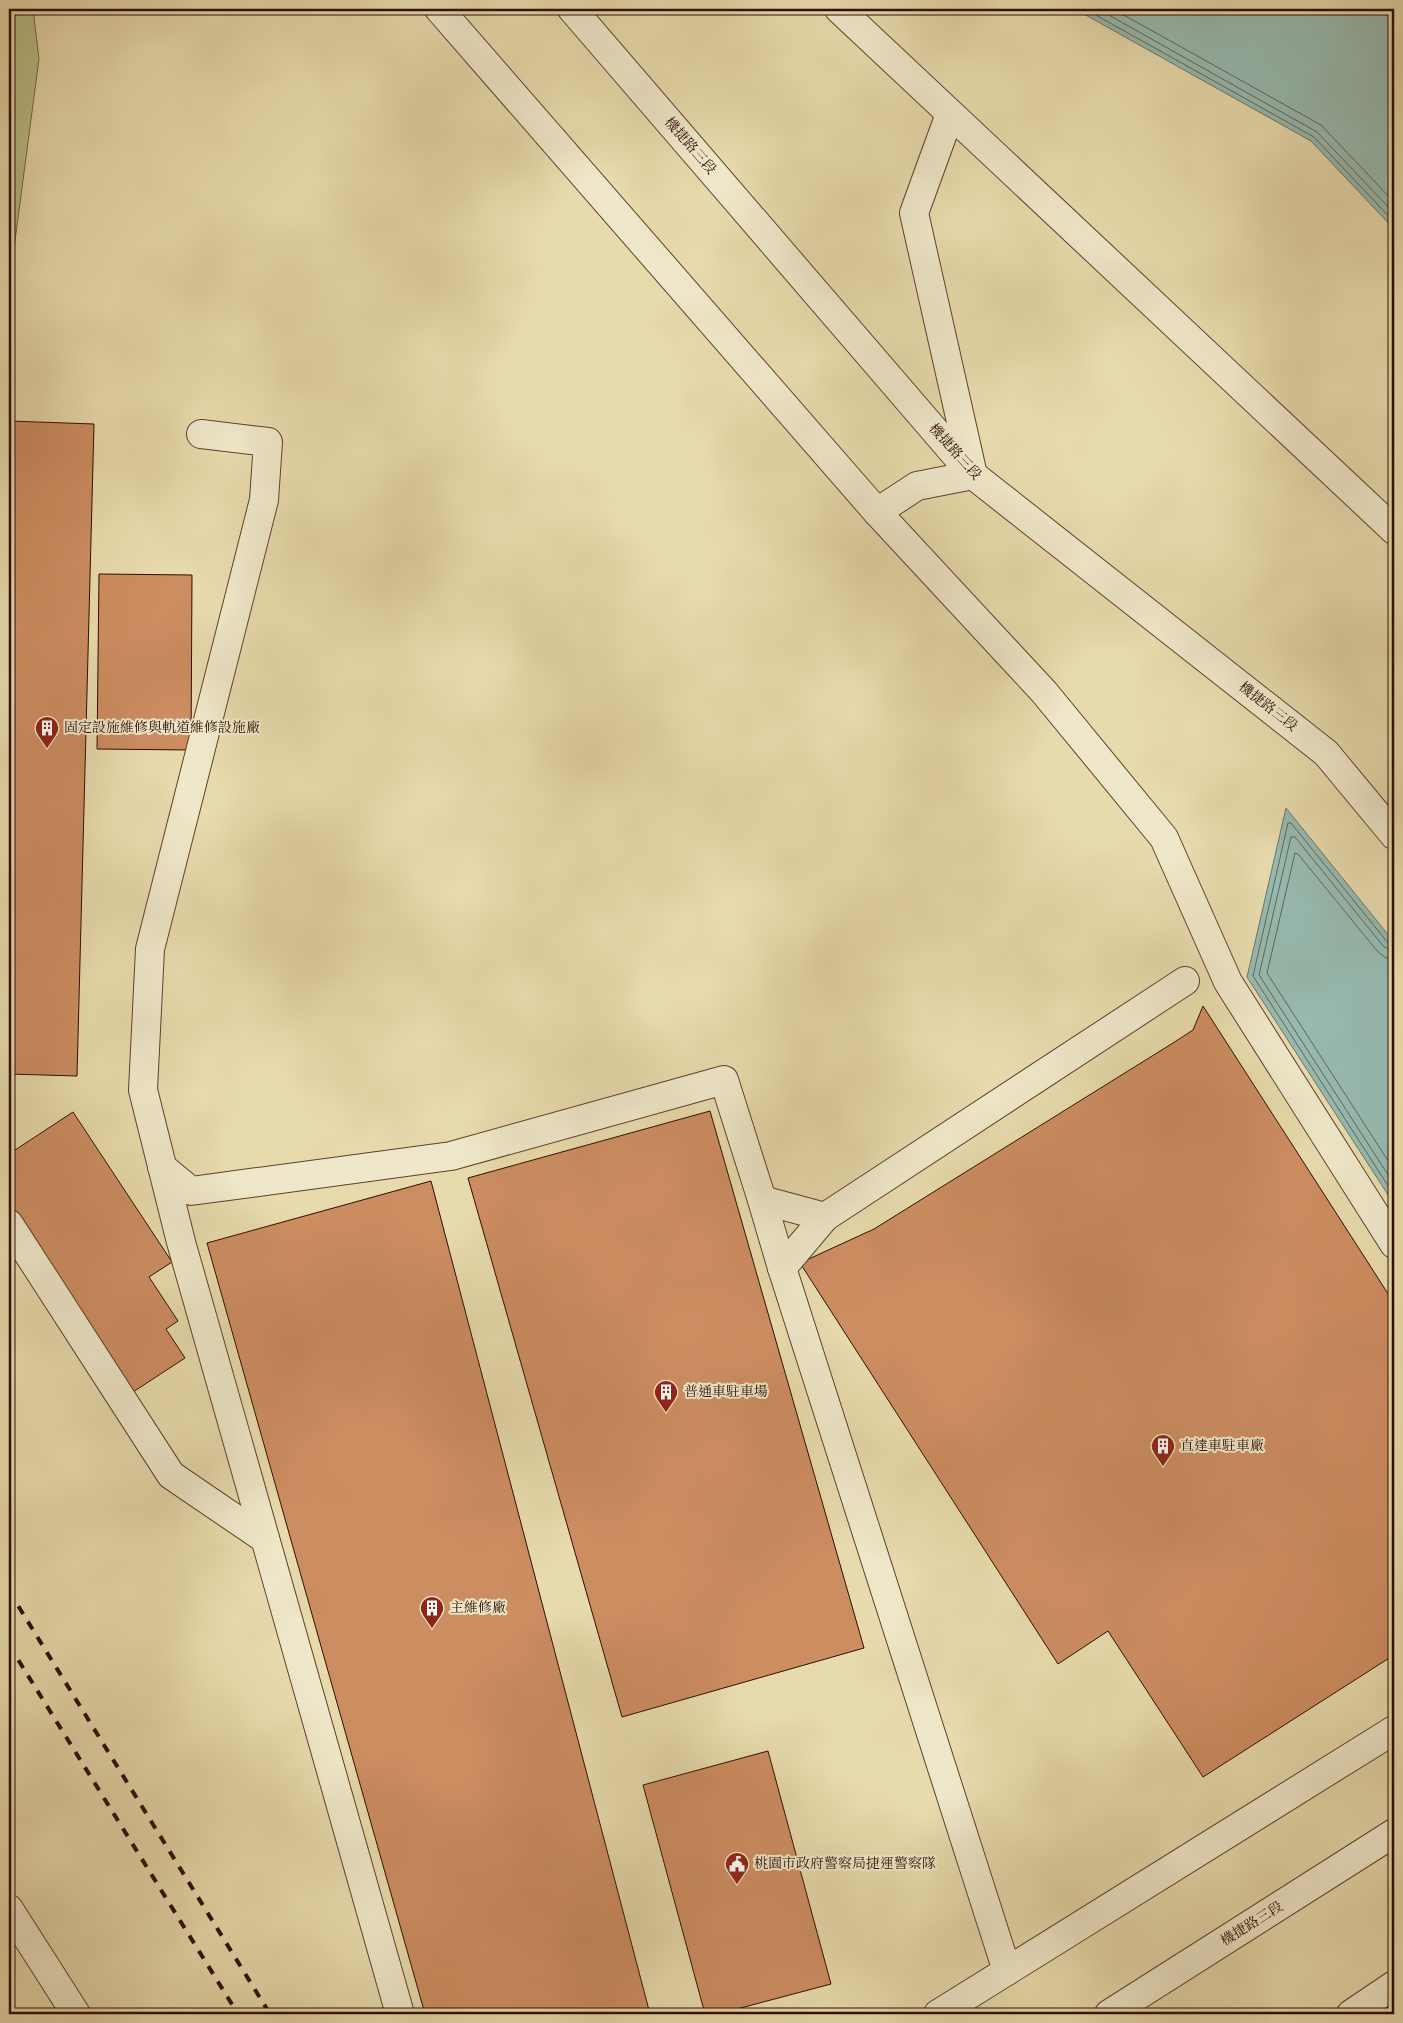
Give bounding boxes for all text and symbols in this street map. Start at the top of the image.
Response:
street label: 機捷路三段 [662,114,719,177]
street label: 機捷路三段 [926,421,984,483]
street label: 機捷路三段 [1236,679,1301,734]
building icon: 固定設施維修與軌道維修設施廠 [34,715,60,749]
place label: 固定設施維修與軌道維修設施廠 [64,720,260,735]
building icon: 普通車駐車場 [653,1379,679,1413]
place label: 普通車駐車場 [684,1384,768,1399]
building icon: 直達車駐車廠 [1150,1433,1176,1467]
place label: 直達車駐車廠 [1180,1438,1264,1453]
building icon: 主維修廠 [419,1595,445,1629]
place label: 主維修廠 [450,1600,506,1615]
public building icon: 桃園市政府警察局捷運警察隊 [724,1851,750,1885]
place label: 桃園市政府警察局捷運警察隊 [754,1856,936,1871]
street label: 機捷路三段 [1218,1899,1285,1948]

